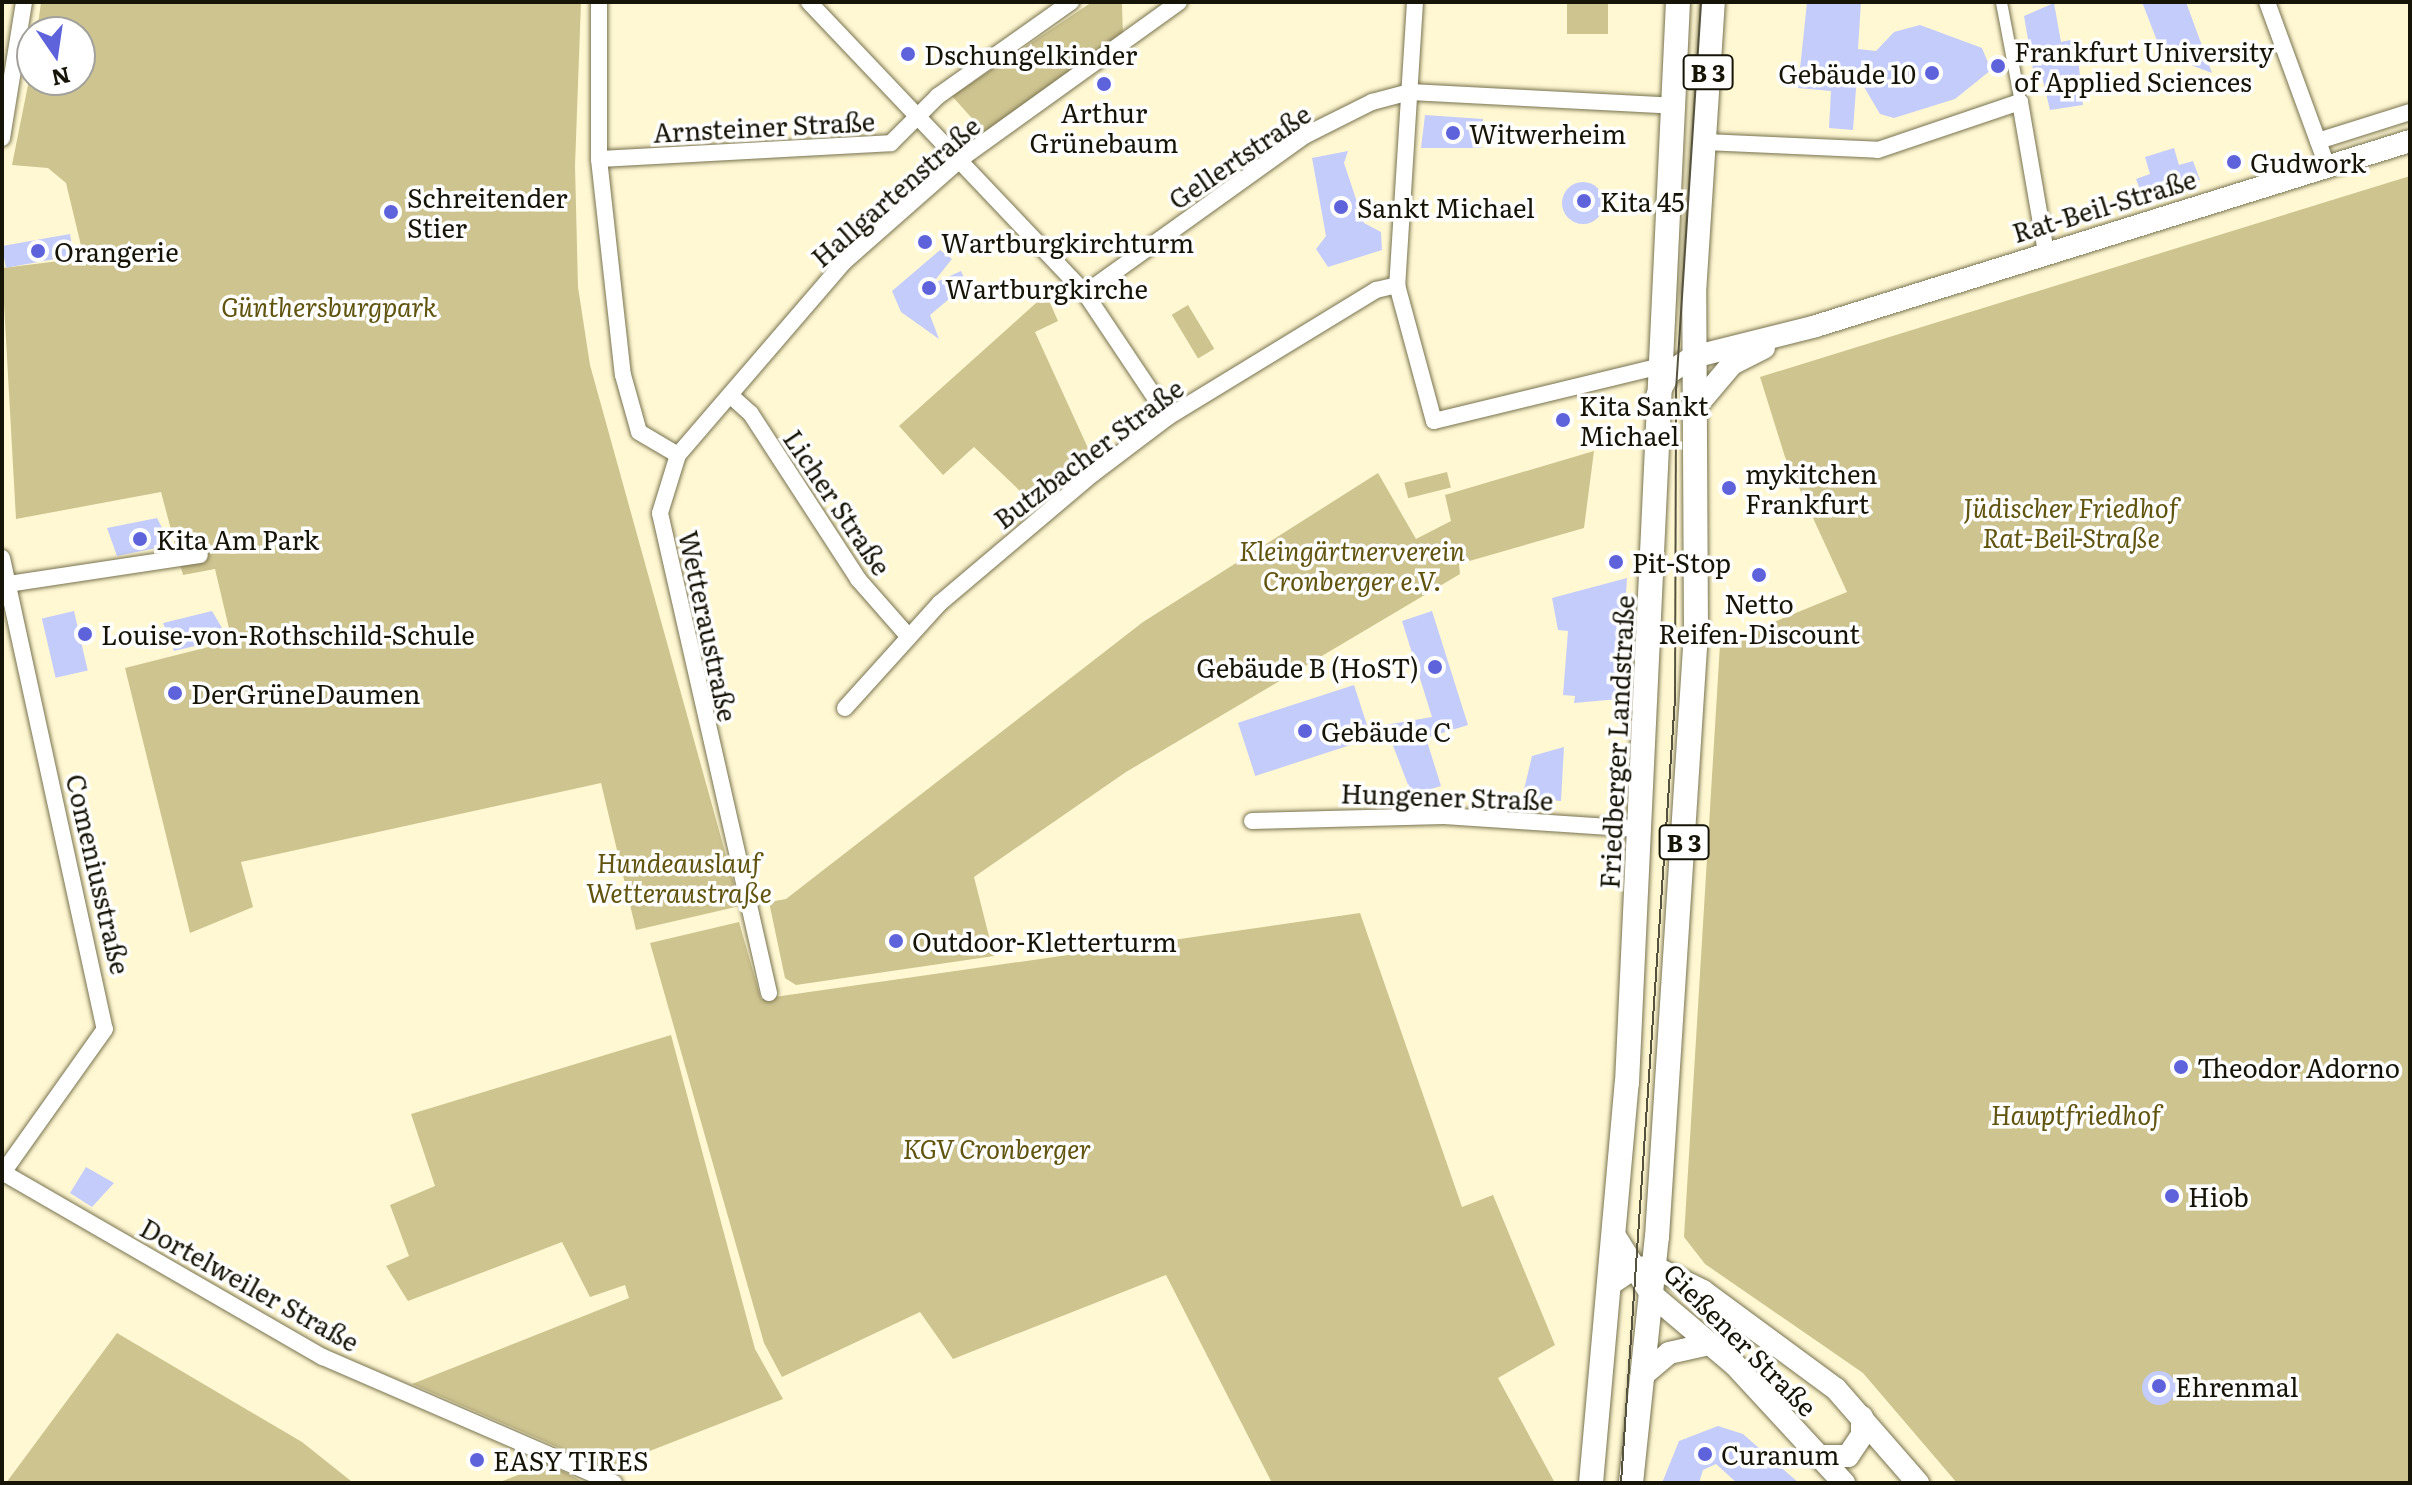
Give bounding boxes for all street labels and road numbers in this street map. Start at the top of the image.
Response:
road number: B 3 [1682,52,1734,92]
street label: Gellertstraße [1162,97,1316,215]
street label: Arnsteiner Straße [652,105,876,147]
street label: Hallgartenstraße [804,109,986,273]
street label: Rat-Beil-Straße [2008,162,2200,248]
street label: Butzbacher Straße [987,372,1189,534]
street label: Licher Straße [778,423,898,581]
street label: Wetteraustraße [674,528,744,724]
street label: Friedberger Landstraße [1593,594,1639,890]
street label: Comeniusstraße [61,771,137,977]
street label: Hungener Straße [1340,777,1554,815]
road number: B 3 [1658,822,1710,862]
street label: Dortelweiler Straße [135,1211,365,1357]
street label: Gießener Straße [1658,1256,1824,1422]

